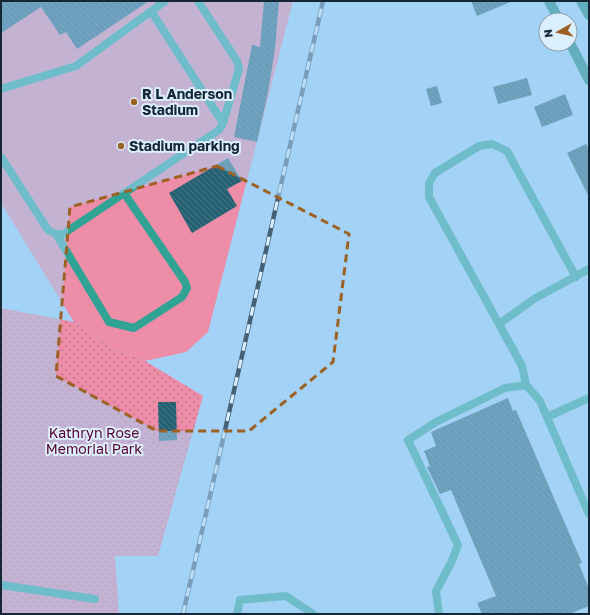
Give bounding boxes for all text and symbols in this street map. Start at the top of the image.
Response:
north arrow [538,12,578,52]
text: N [541,28,555,39]
place label: R L Anderson Stadium [142,85,232,118]
marker: R L Anderson Stadium [129,97,139,107]
place label: Stadium parking [129,137,240,154]
marker: Stadium parking [116,141,126,151]
park label: Kathryn Rose Memorial Park [46,424,142,457]

